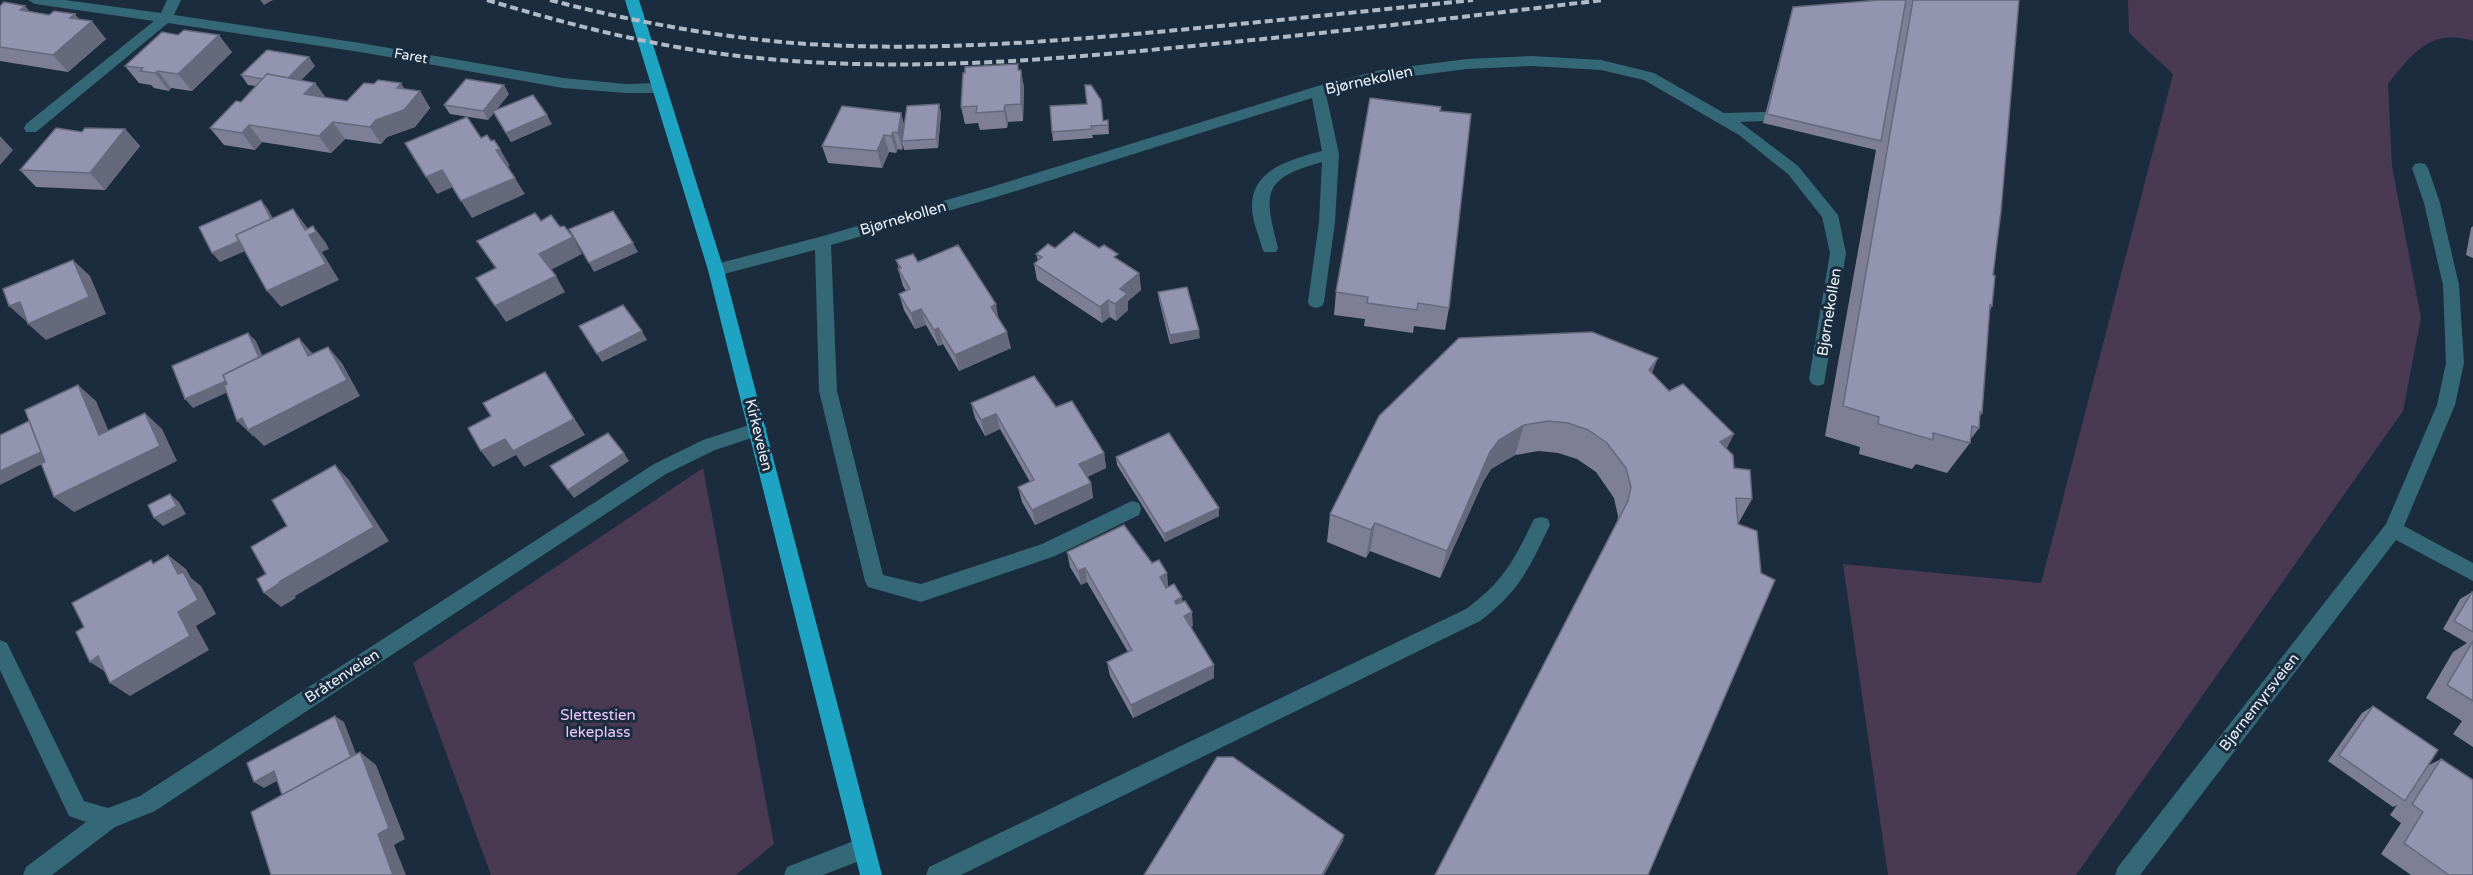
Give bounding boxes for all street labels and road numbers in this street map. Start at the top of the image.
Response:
street label: Faret [393,45,430,67]
street label: Bjørnekollen [1324,62,1414,98]
street label: Bjørnekollen [858,197,948,239]
street label: Bjørnekollen [1813,267,1845,357]
street label: Kirkeveien [741,397,777,473]
street label: Bråtenveien [301,645,383,707]
street label: Bjørnemyrsveien [2215,650,2303,754]

